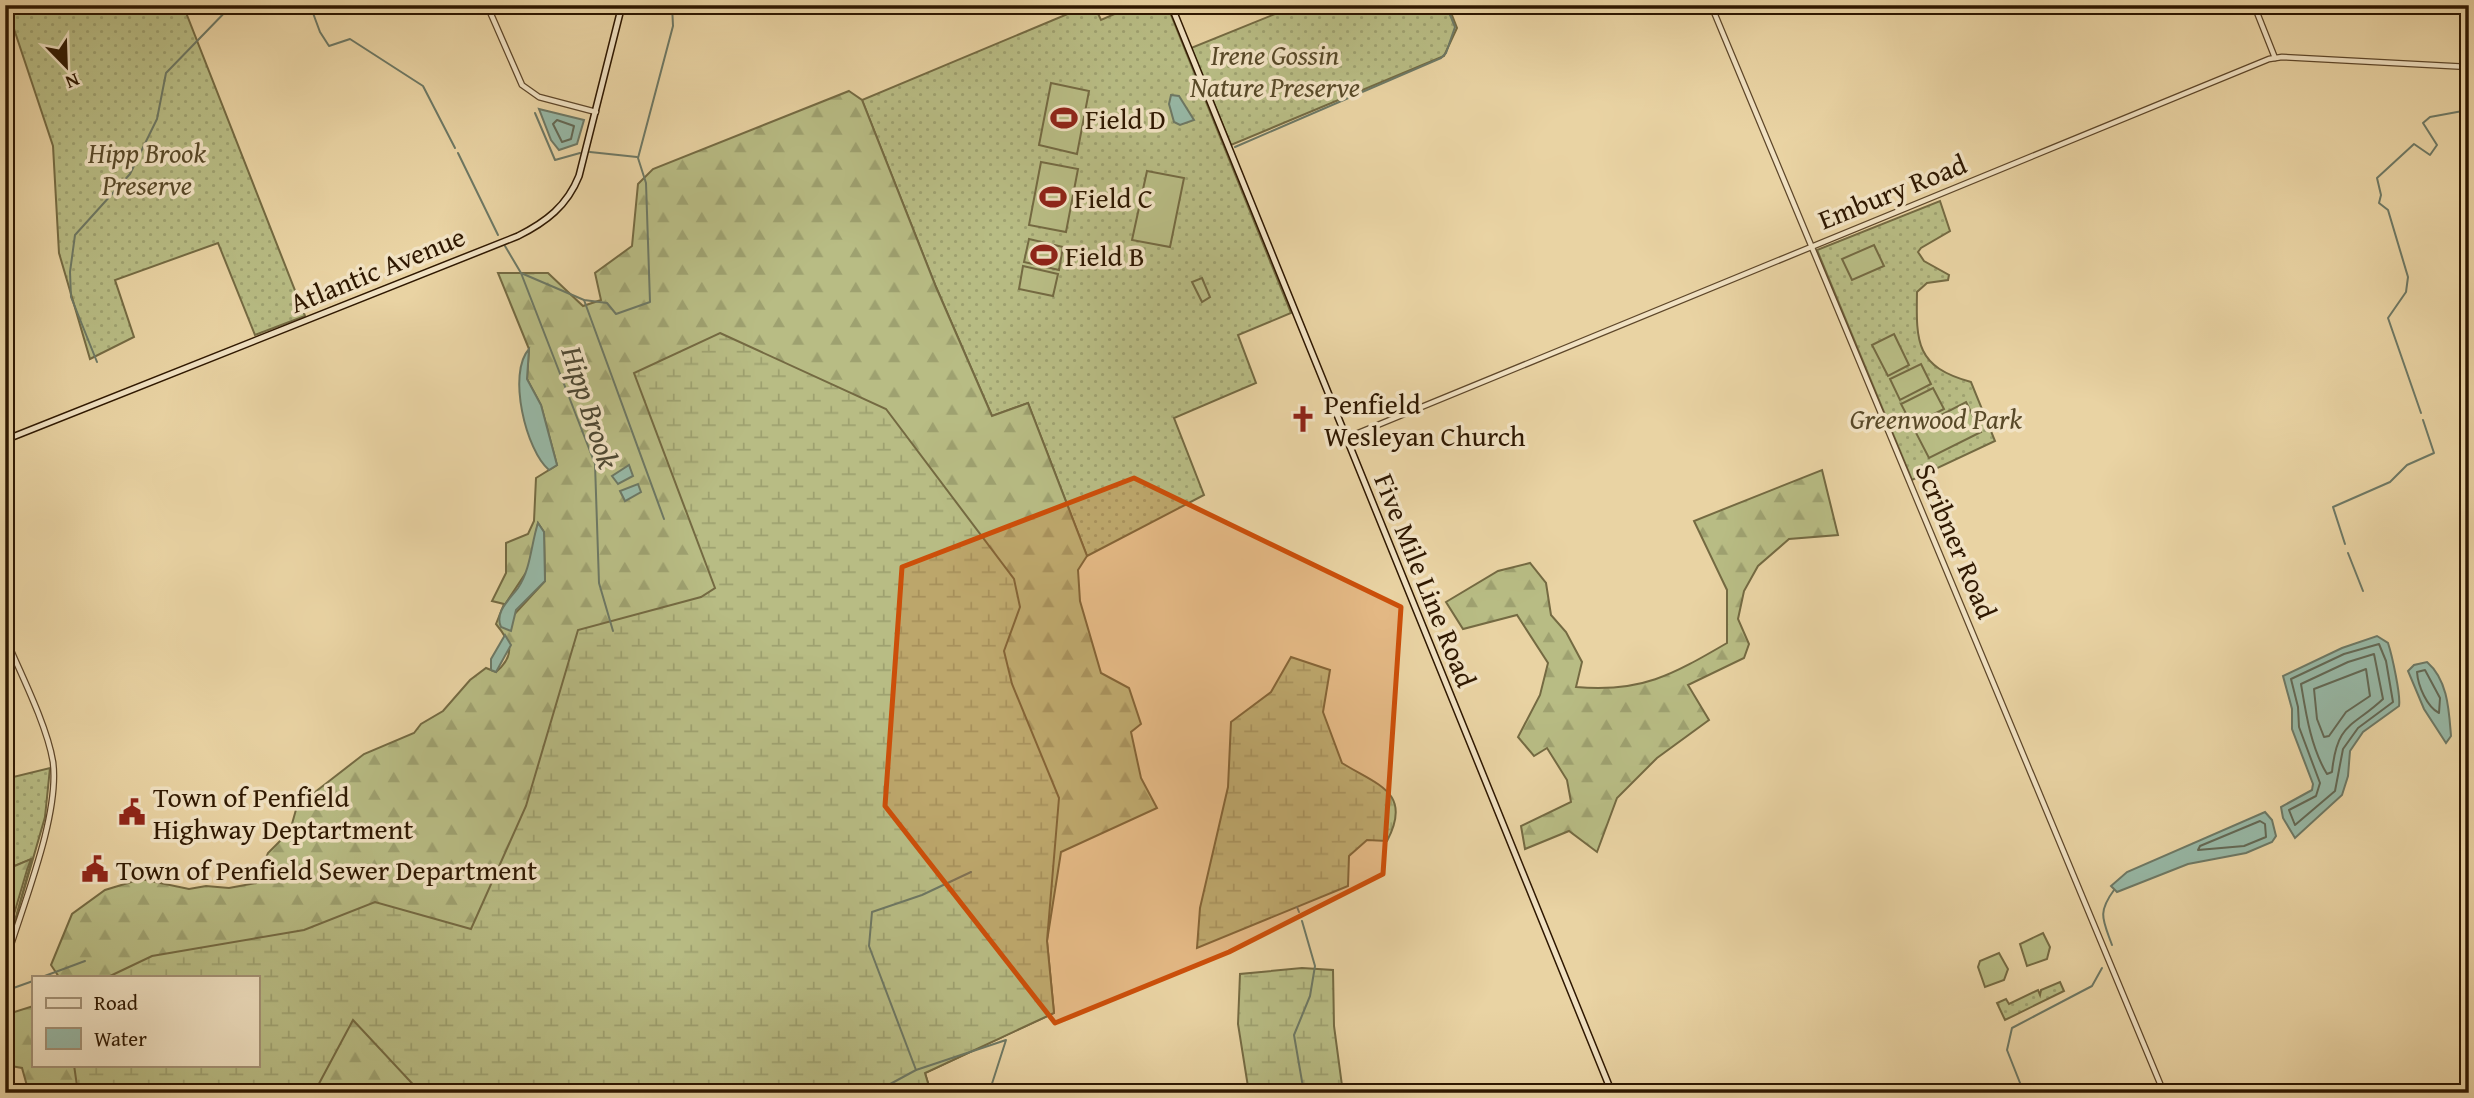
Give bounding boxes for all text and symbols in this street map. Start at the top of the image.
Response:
north arrow [32,32,102,102]
park label: Irene Gossin Nature Preserve [1189,34,1360,107]
text: N [61,66,84,97]
place label: Field D [1085,98,1166,139]
sports icon: Field D [1049,103,1079,133]
park label: Hipp Brook Preserve [87,132,206,205]
street label: Embury Road [1812,143,1972,239]
place label: Field C [1074,177,1153,218]
sports icon: Field C [1038,182,1068,212]
street label: Atlantic Avenue [283,215,471,323]
place label: Field B [1065,235,1145,276]
sports icon: Field B [1029,240,1059,270]
water label: Hipp Brook [550,339,632,474]
place label: Penfield Wesleyan Church [1324,383,1526,456]
park label: Greenwood Park [1850,398,2022,439]
church icon: Penfield Wesleyan Church [1288,404,1318,434]
street label: Scribner Road [1906,457,2008,625]
street label: Five Mile Line Road [1364,467,1488,693]
place label: Town of Penfield Highway Deptartment [153,776,413,849]
public building icon: Town of Penfield Highway Deptartment [117,797,147,827]
place label: Town of Penfield Sewer Department [116,849,537,890]
public building icon: Town of Penfield Sewer Department [80,854,110,884]
legend [32,976,259,1066]
text: Road [94,987,139,1018]
text: Water [94,1023,147,1054]

